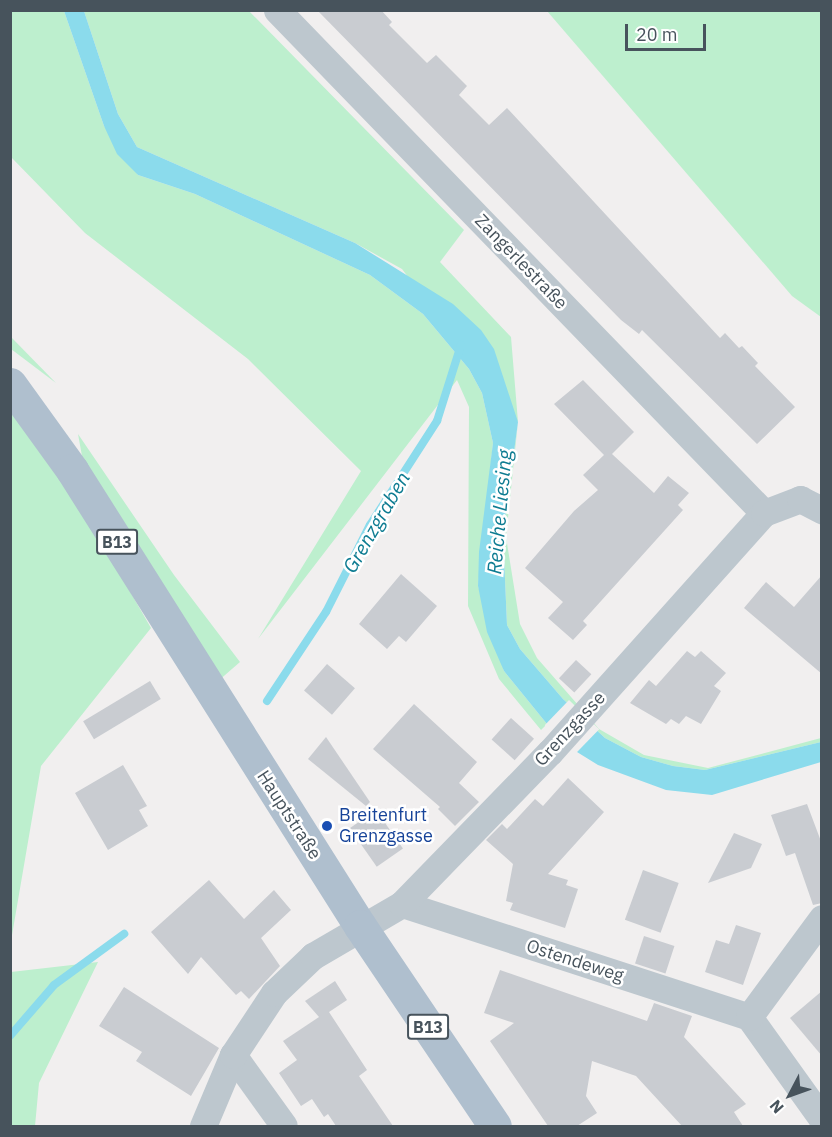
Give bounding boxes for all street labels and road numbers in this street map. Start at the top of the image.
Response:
street label: Zangerlestraße [470,210,572,314]
road number: B13 [96,529,138,555]
street label: Grenzgasse [530,687,610,771]
street label: Hauptstraße [252,766,326,864]
street label: Ostendeweg [524,935,626,987]
road number: B13 [407,1014,449,1040]

